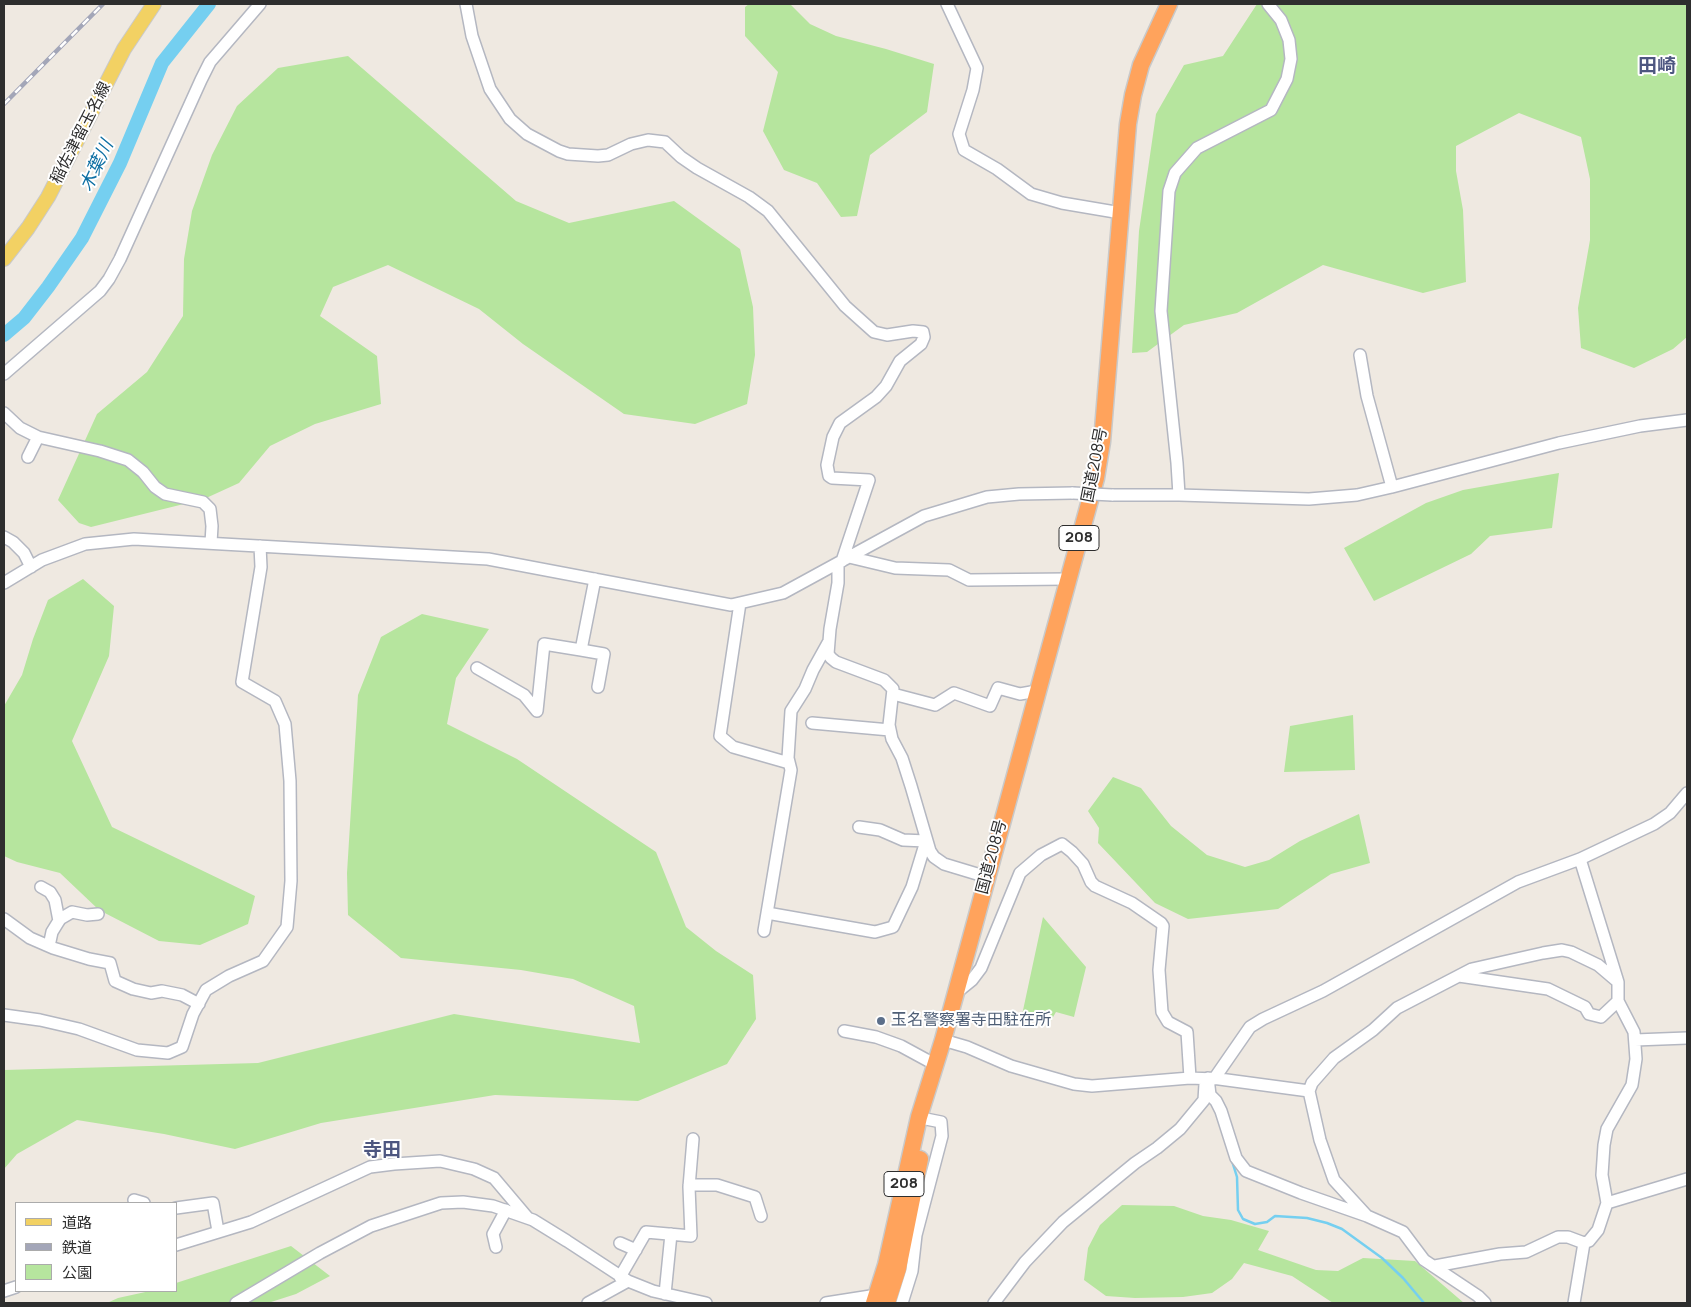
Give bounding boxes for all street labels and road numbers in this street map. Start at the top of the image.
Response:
street label: 稲佐津留玉名線 [47,79,115,187]
street label: 国道208号 [1078,426,1112,504]
road number: 208 [1059,526,1099,550]
street label: 国道208号 [973,818,1011,896]
road number: 208 [884,1172,924,1196]

